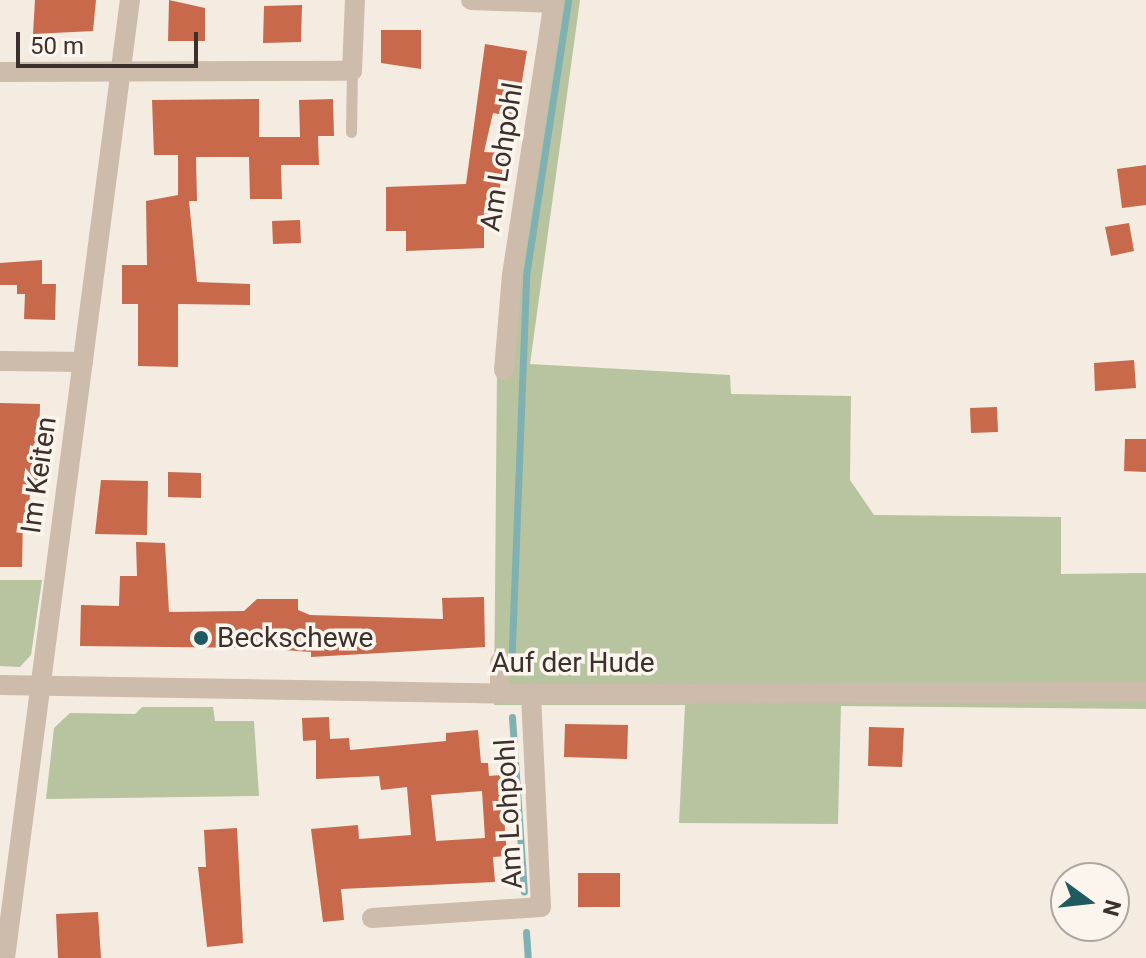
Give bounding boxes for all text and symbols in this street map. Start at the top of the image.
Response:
scale bar [20,16,202,66]
text: 50 m [30,32,84,60]
street label: Am Lohpohl [474,80,530,234]
street label: Im Keiten [14,415,64,535]
place label: Beckschewe [217,621,373,655]
marker: Beckschewe [192,629,210,647]
street label: Auf der Hude [491,646,655,680]
street label: Am Lohpohl [488,738,530,890]
north arrow [1050,862,1130,942]
text: N [1098,897,1126,919]

